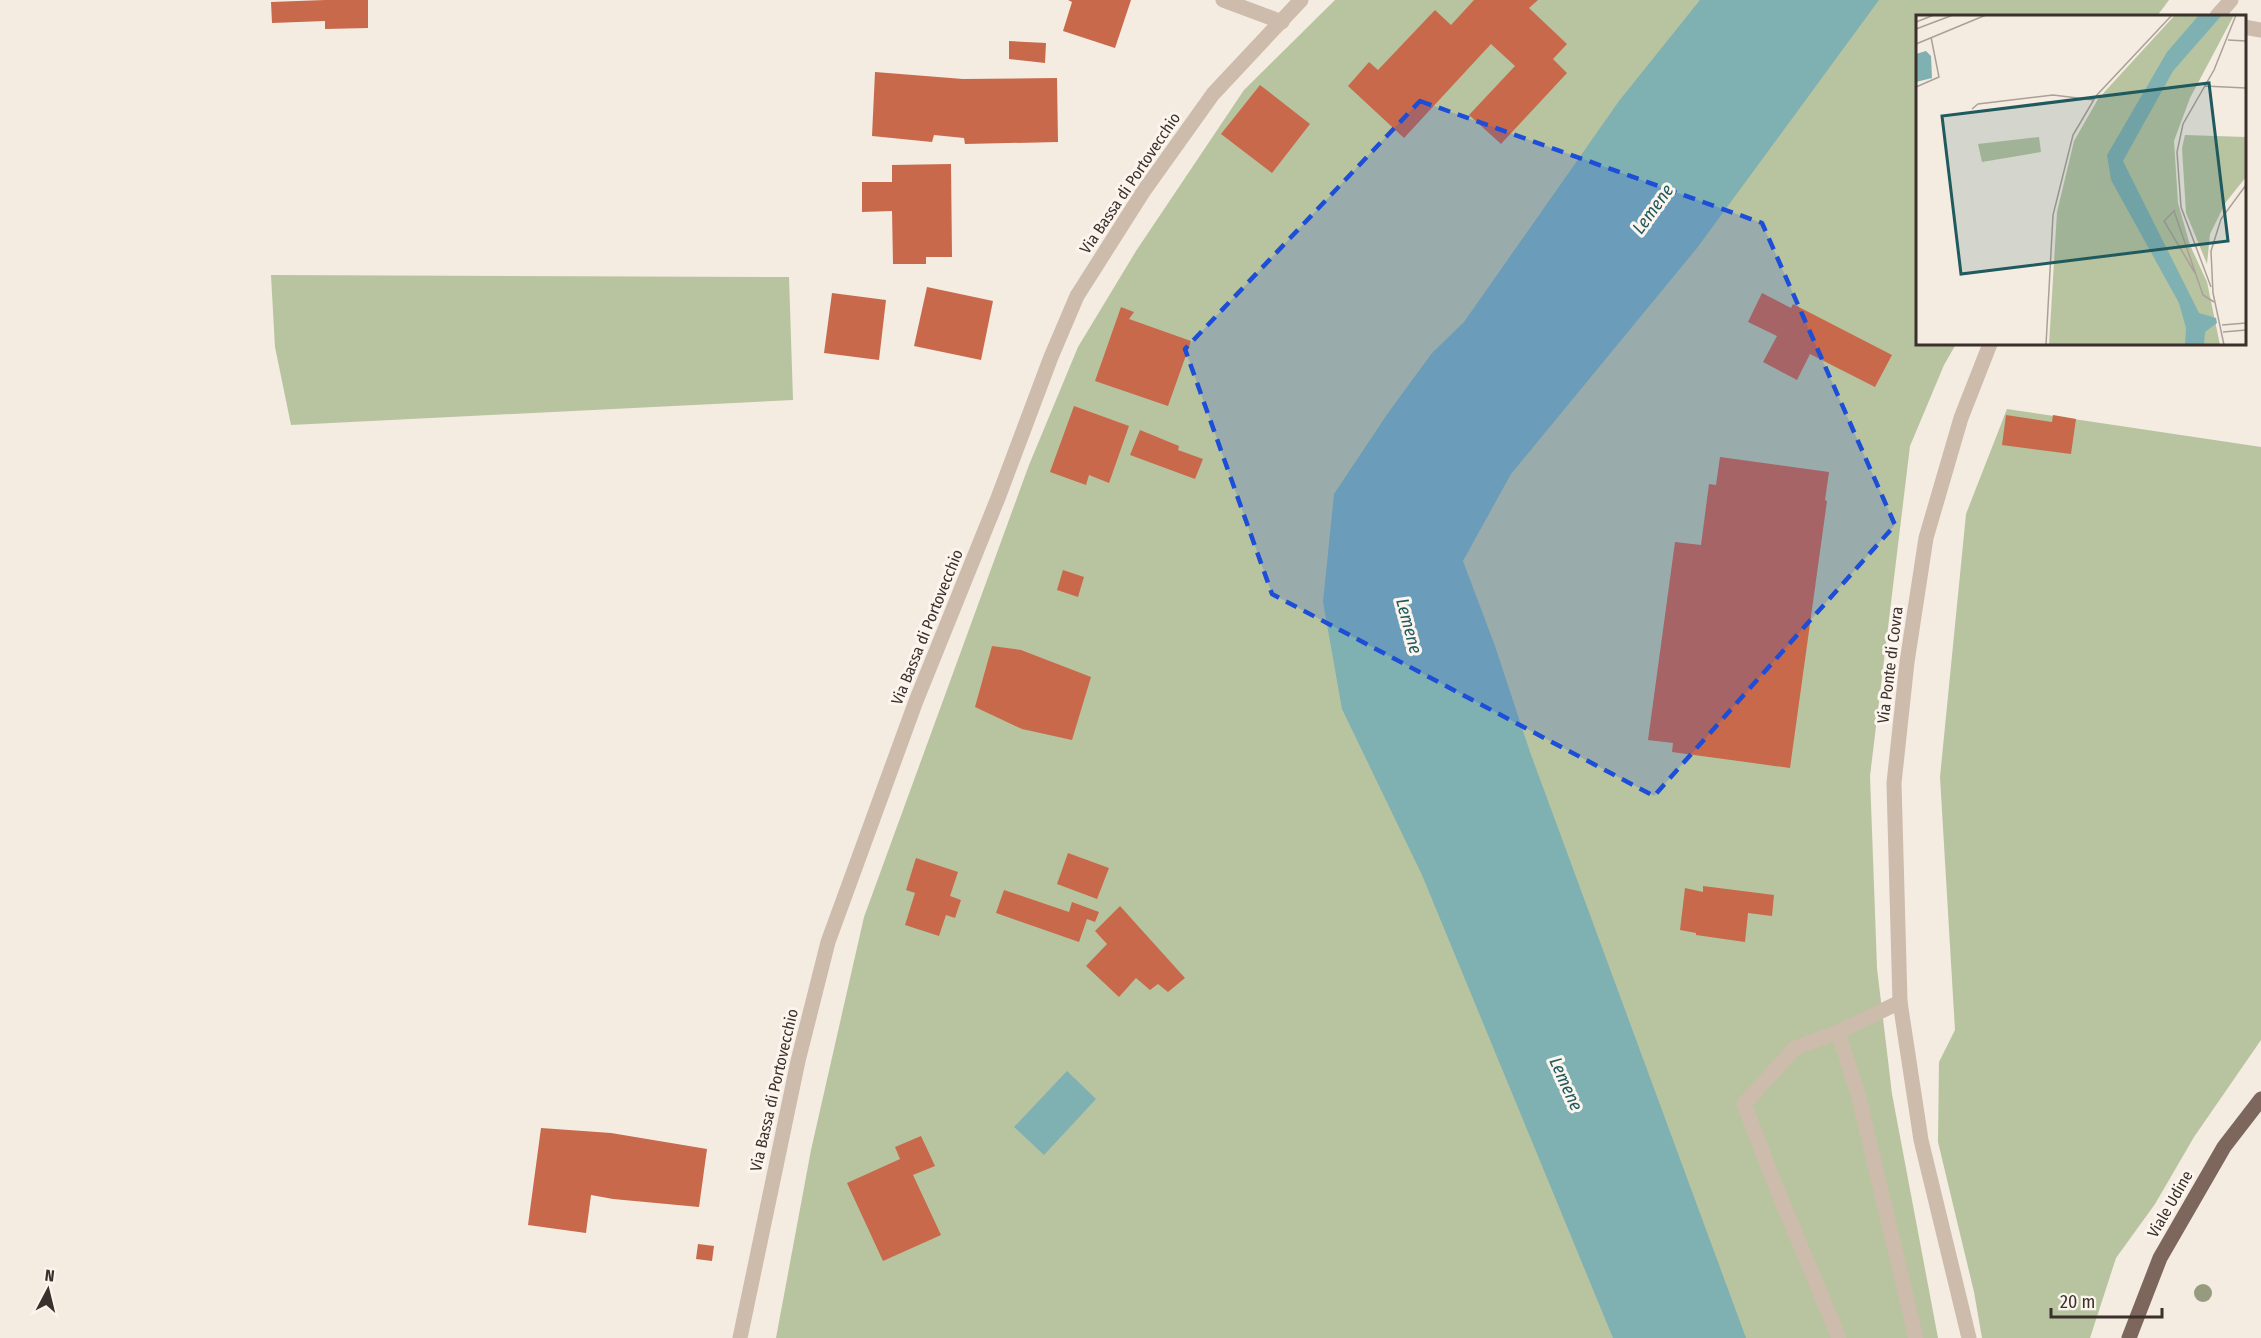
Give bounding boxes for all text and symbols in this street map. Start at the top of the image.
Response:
inset map [1916,15,2246,345]
street label: Via Bassa di Portovecchio [1076,109,1184,257]
water label: Lemene [1628,179,1679,238]
street label: Via Bassa di Portovecchio [887,546,967,708]
water label: Lemene [1391,596,1427,656]
street label: Via Ponte di Covra [1873,605,1907,725]
street label: Via Bassa di Portovecchio [746,1007,802,1173]
water label: Lemene [1545,1054,1588,1115]
street label: Viale Udine [2143,1167,2197,1241]
north arrow [18,1260,78,1320]
text: N [44,1266,56,1286]
scale bar [2051,1281,2162,1319]
text: 20 m [2060,1291,2095,1313]

